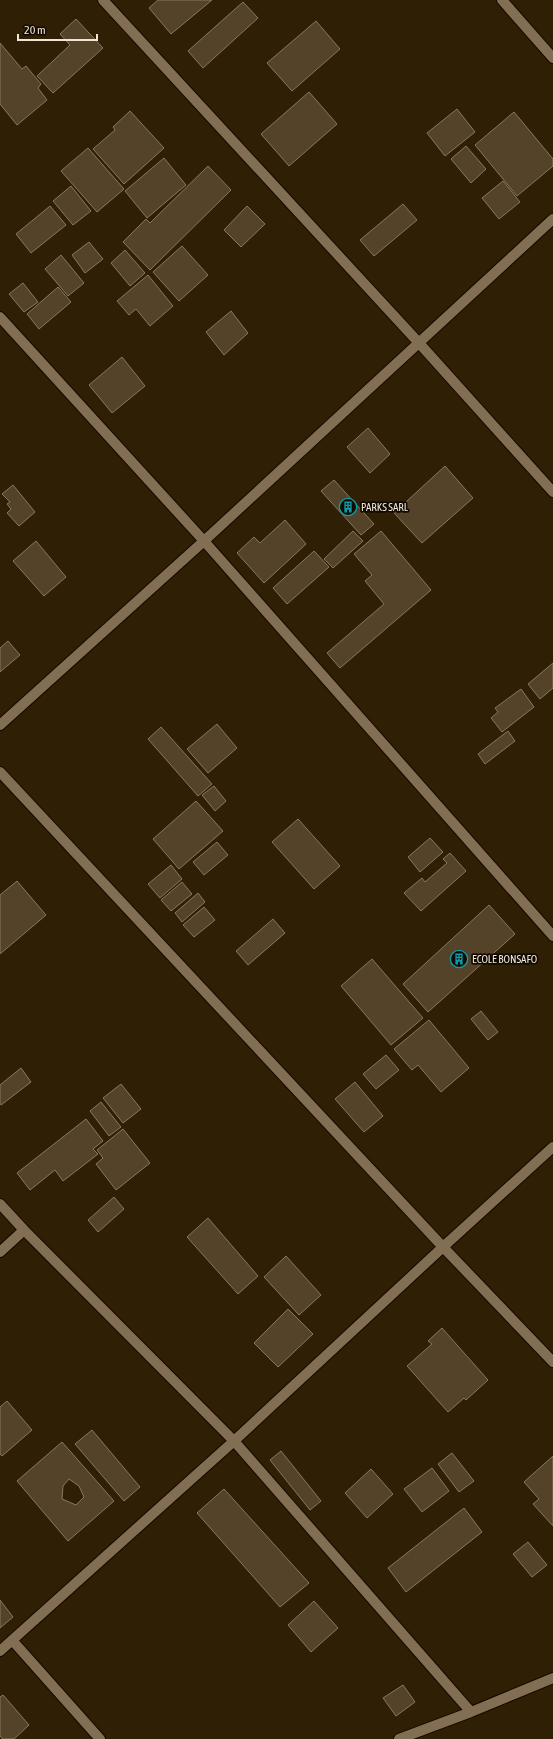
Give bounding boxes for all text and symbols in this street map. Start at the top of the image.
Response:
scale bar [18,16,97,42]
text: 20 m [24,23,46,37]
building icon: PARKS SARL [338,497,358,517]
place label: PARKS SARL [361,501,409,513]
building icon: ECOLE BONSAFO [449,949,469,969]
place label: ECOLE BONSAFO [472,953,537,965]

